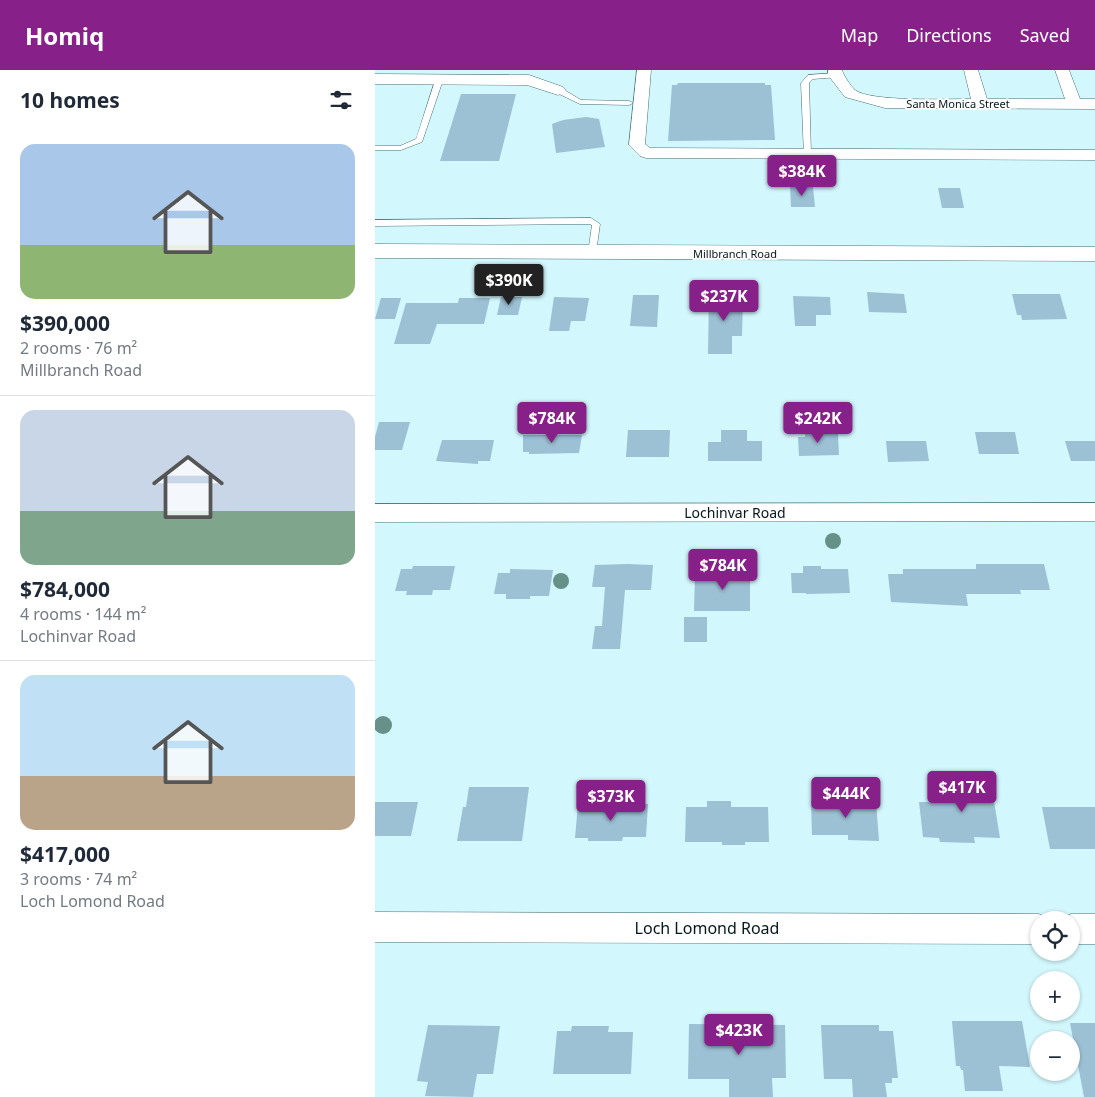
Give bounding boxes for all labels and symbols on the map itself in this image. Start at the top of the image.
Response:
street label: Santa Monica Street [906,96,1010,111]
pin: $384K [767,154,837,197]
street label: Millbranch Road [693,246,777,261]
pin: $390K [474,264,544,306]
pin: $237K [689,280,759,322]
pin: $784K [517,402,587,444]
pin: $242K [783,402,853,444]
street label: Lochinvar Road [684,503,786,522]
pin: $784K [688,548,758,591]
pin: $417K [927,770,997,813]
pin: $444K [811,776,881,819]
pin: $373K [576,780,646,822]
street label: Loch Lomond Road [635,917,779,939]
pin: $423K [704,1014,774,1056]

